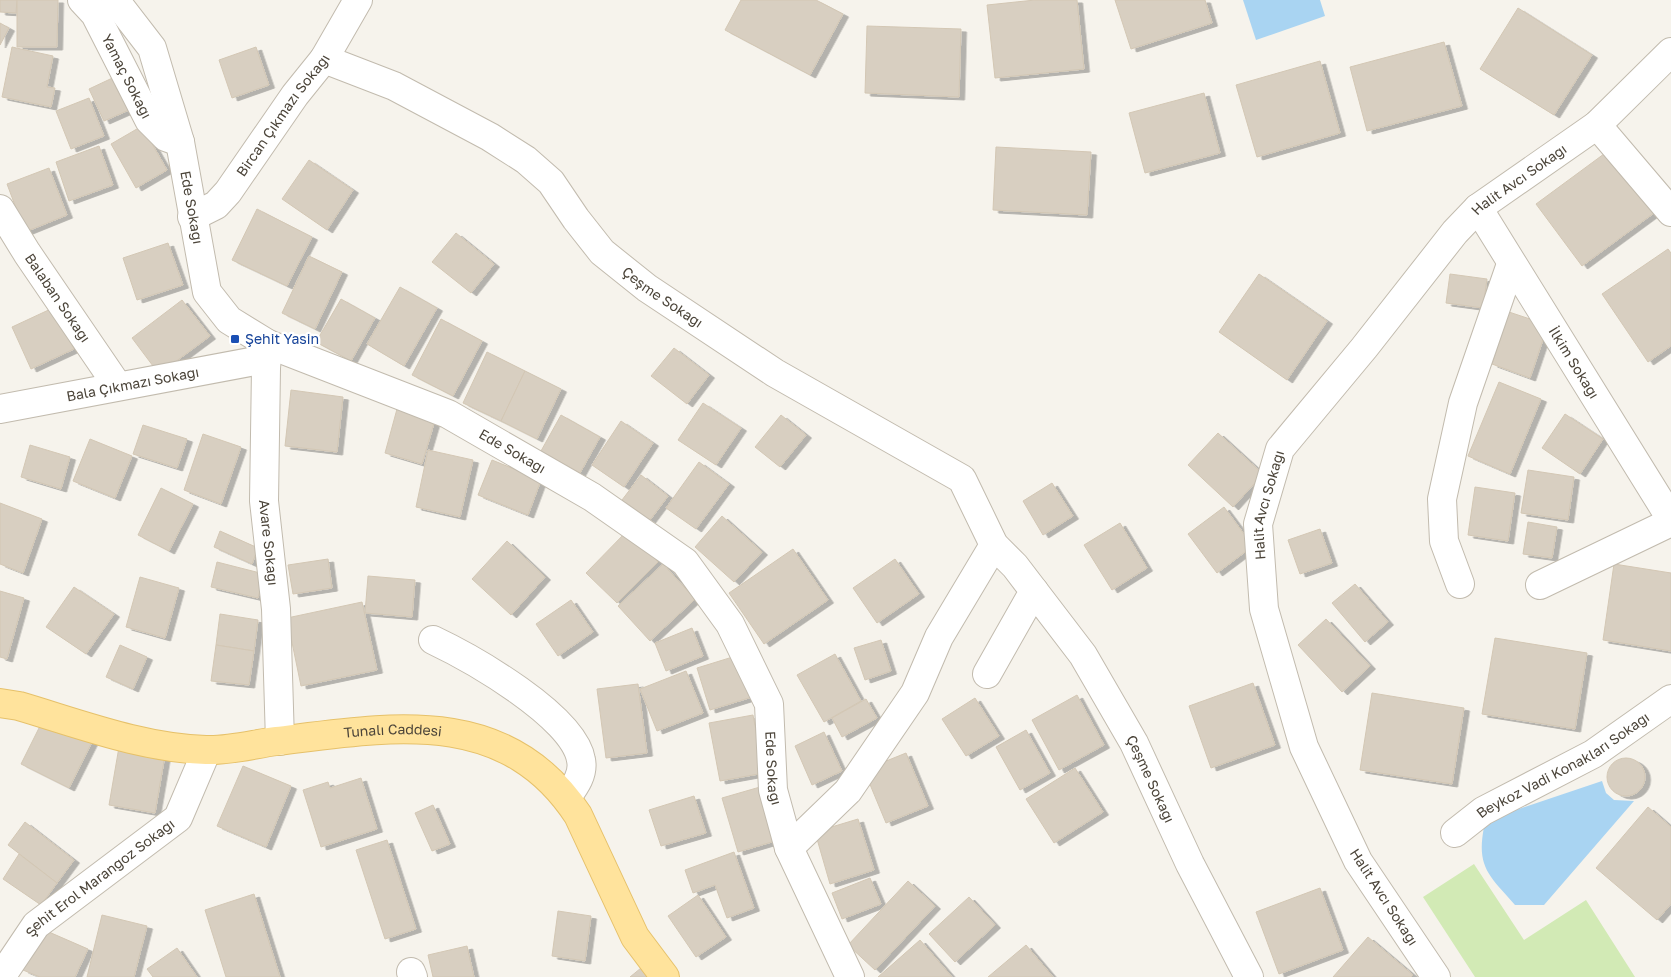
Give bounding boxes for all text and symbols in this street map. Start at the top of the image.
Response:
street label: Yamaç Sokağı [99,31,156,121]
street label: Bircan Çıkmazı Sokağı [232,51,333,180]
street label: Halit Avcı Sokağı [1467,140,1570,218]
street label: Ede Sokağı [177,169,207,245]
street label: Balaban Sokağı [22,250,94,345]
street label: Çeşme Sokağı [619,263,706,331]
street label: İlkim Sokağı [1546,323,1603,402]
place label: Şehit Yasin [245,330,319,347]
marker: Şehit Yasin [229,333,241,345]
street label: Bala Çıkmazı Sokağı [65,363,200,404]
street label: Ede Sokağı [476,425,549,477]
street label: Halit Avcı Sokağı [1249,448,1287,561]
street label: Avare Sokağı [256,499,282,586]
street label: Beykoz Vadi Konakları Sokağı [1473,708,1652,821]
street label: Tunalı Caddesi [343,720,443,741]
street label: Ede Sokağı [762,731,786,807]
street label: Çeşme Sokağı [1123,732,1179,825]
street label: Şehit Erol Marangoz Sokağı [21,815,178,940]
street label: Halit Avcı Sokağı [1347,845,1422,948]

